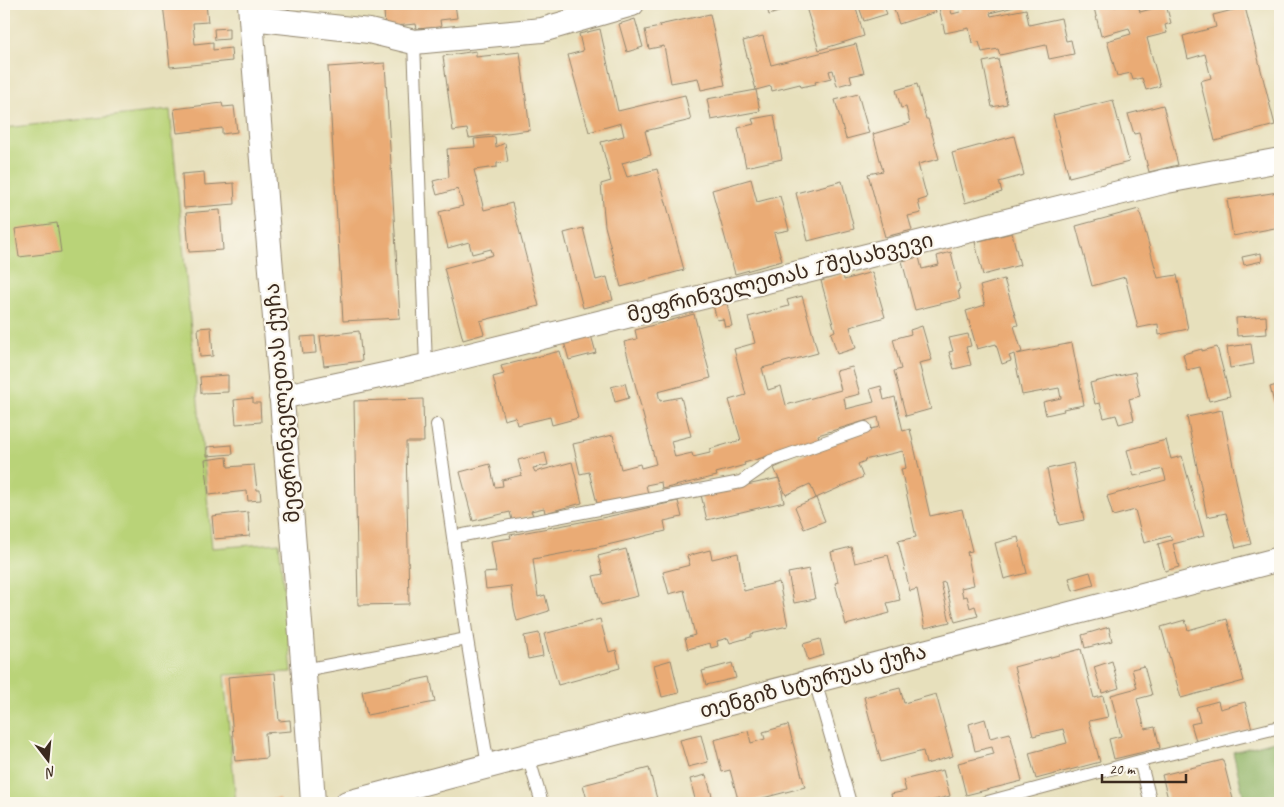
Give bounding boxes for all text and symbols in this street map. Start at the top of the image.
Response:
street label: მეფრინველეთას I შესახვევი [624,226,936,328]
street label: მეფრინველეთას ქუჩა [259,282,305,524]
street label: თენგიზ სტურუას ქუჩა [697,638,929,724]
north arrow [22,734,72,784]
scale bar [1102,752,1185,784]
text: 20 m [1109,760,1136,779]
text: N [43,763,58,782]

